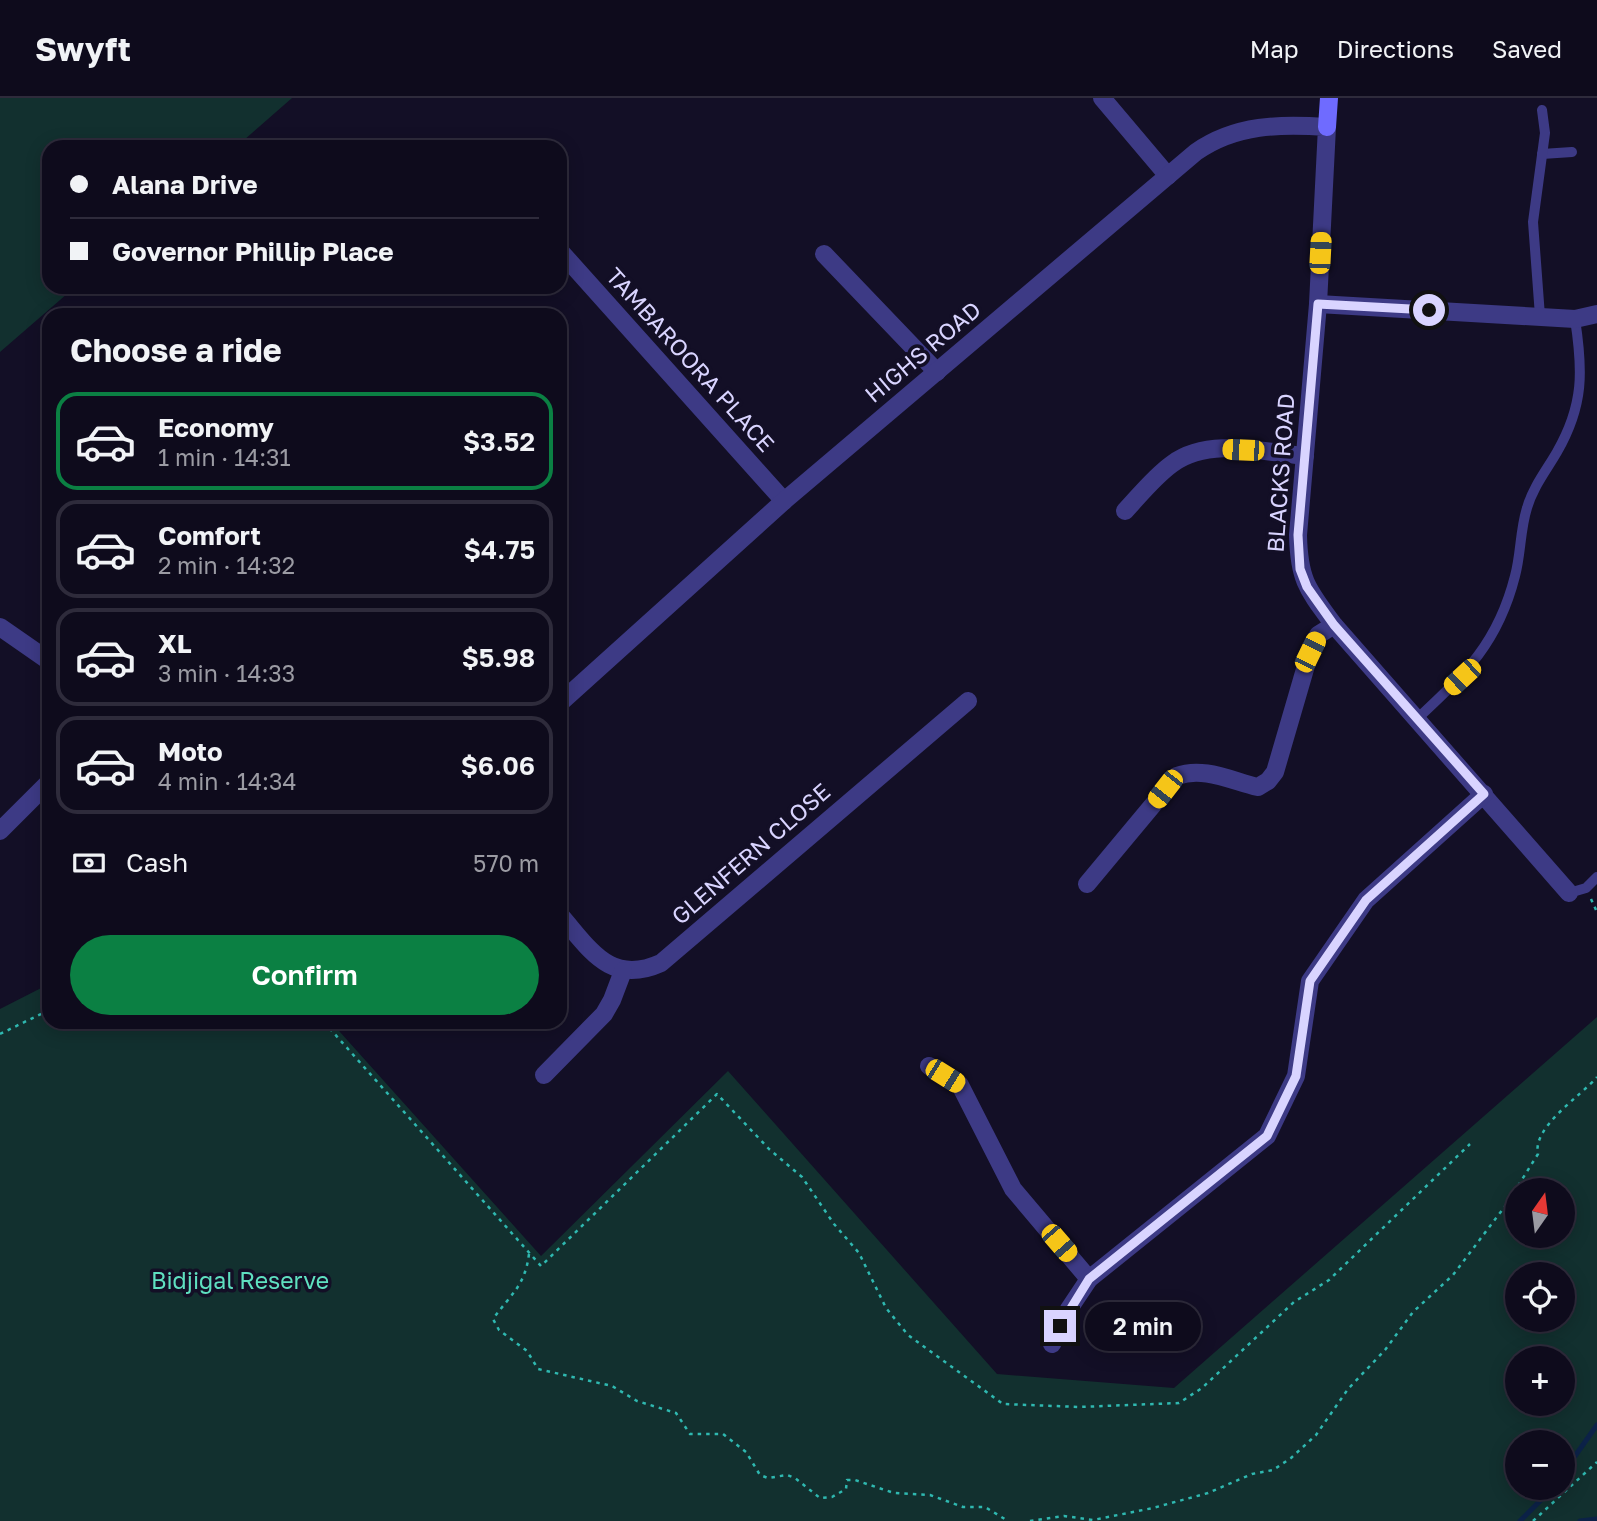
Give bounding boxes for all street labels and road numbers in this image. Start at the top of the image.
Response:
street label: TAMBAROORA PLACE [601,262,781,457]
street label: HIGHS ROAD [859,295,986,408]
street label: BLACKS ROAD [1260,392,1300,553]
street label: GLENFERN CLOSE [665,777,835,930]

